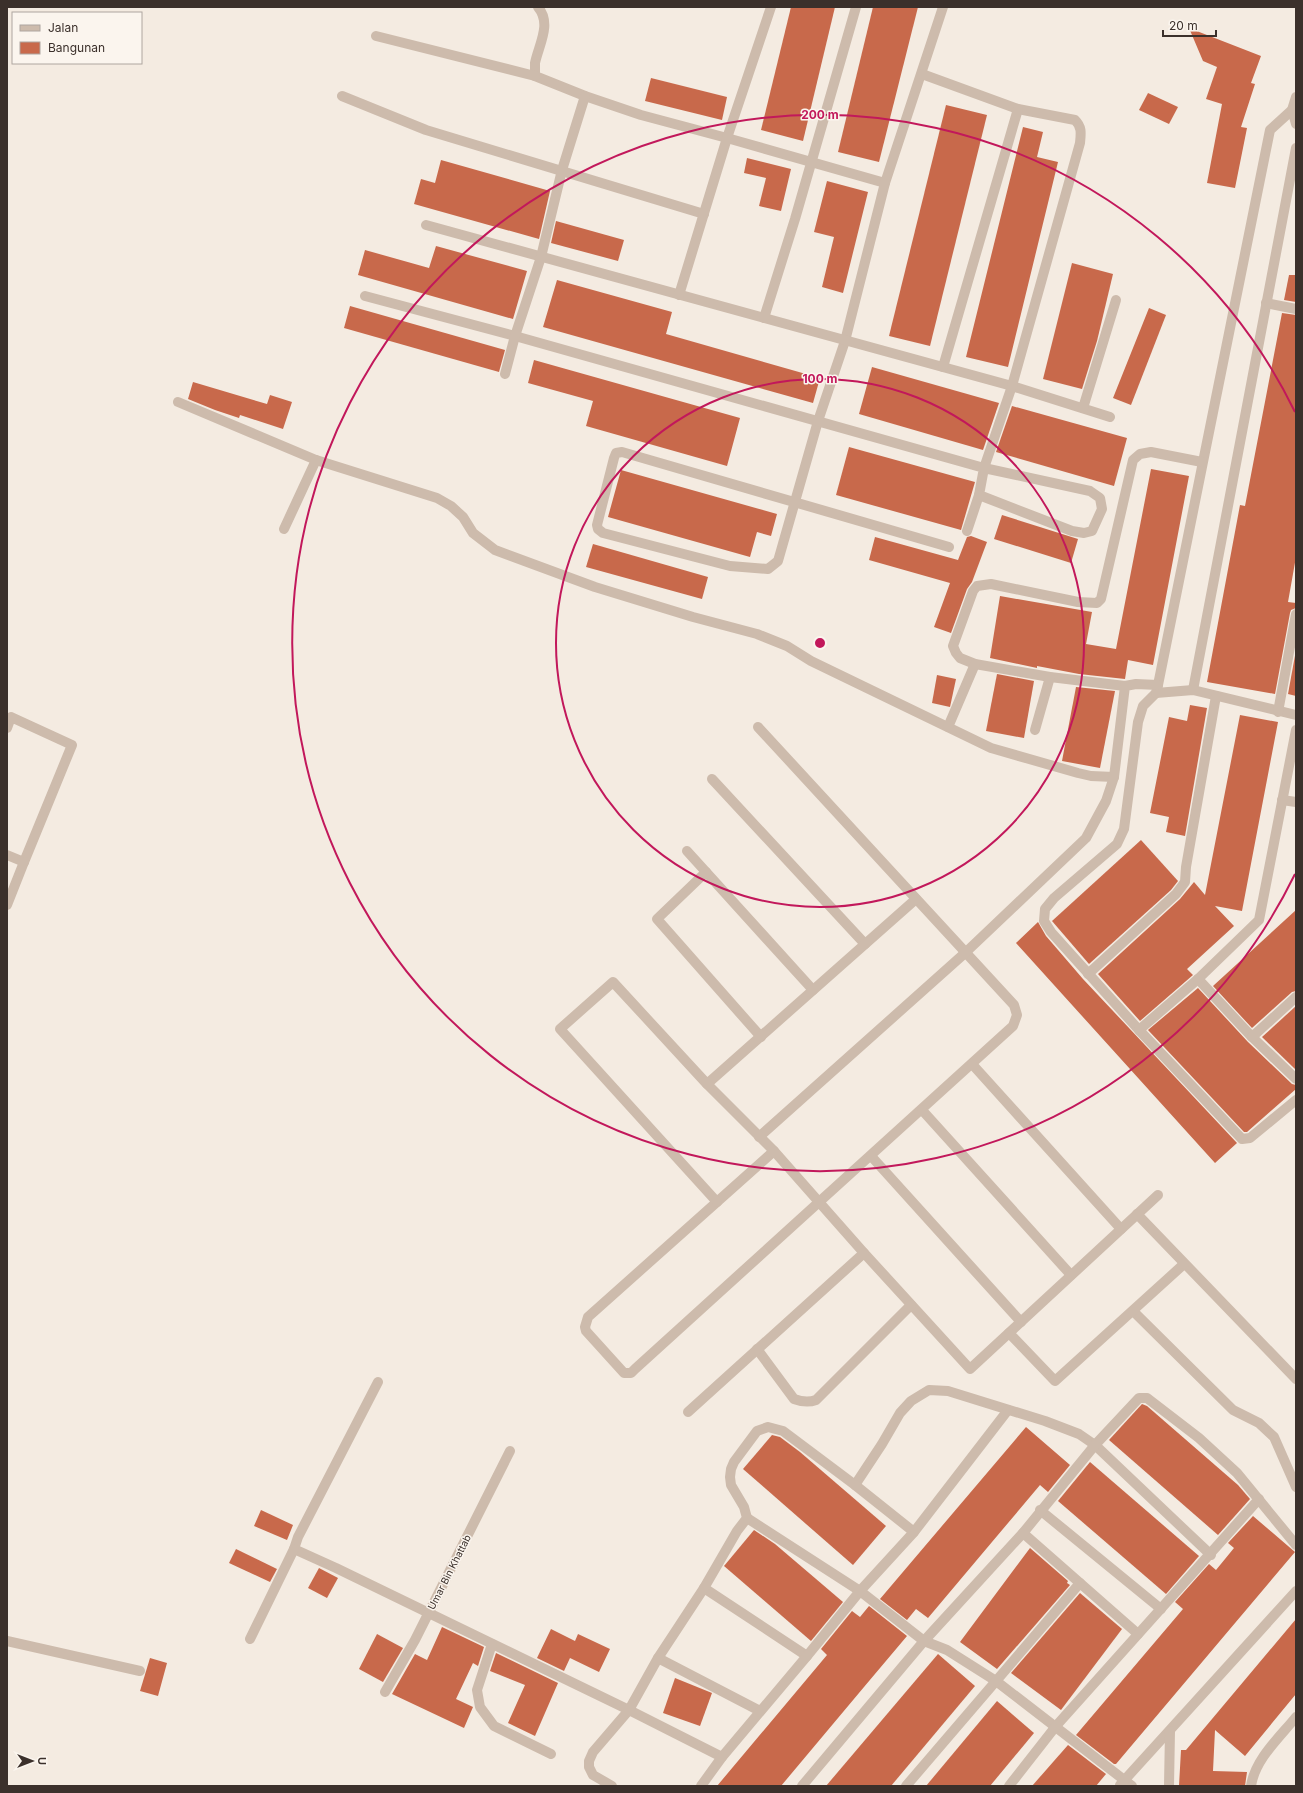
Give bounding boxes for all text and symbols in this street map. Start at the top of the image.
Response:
legend [12,12,142,64]
scale bar [1163,12,1216,38]
text: 20 m [1169,18,1198,33]
text: Jalan [48,20,78,35]
text: Bangunan [48,40,105,55]
text: 200 m [801,107,839,122]
text: 100 m [802,371,838,386]
centre of rings [813,636,827,650]
street label: Umar Bin Khattab [425,1533,473,1611]
north arrow [12,1741,52,1781]
text: U [35,1757,49,1765]

